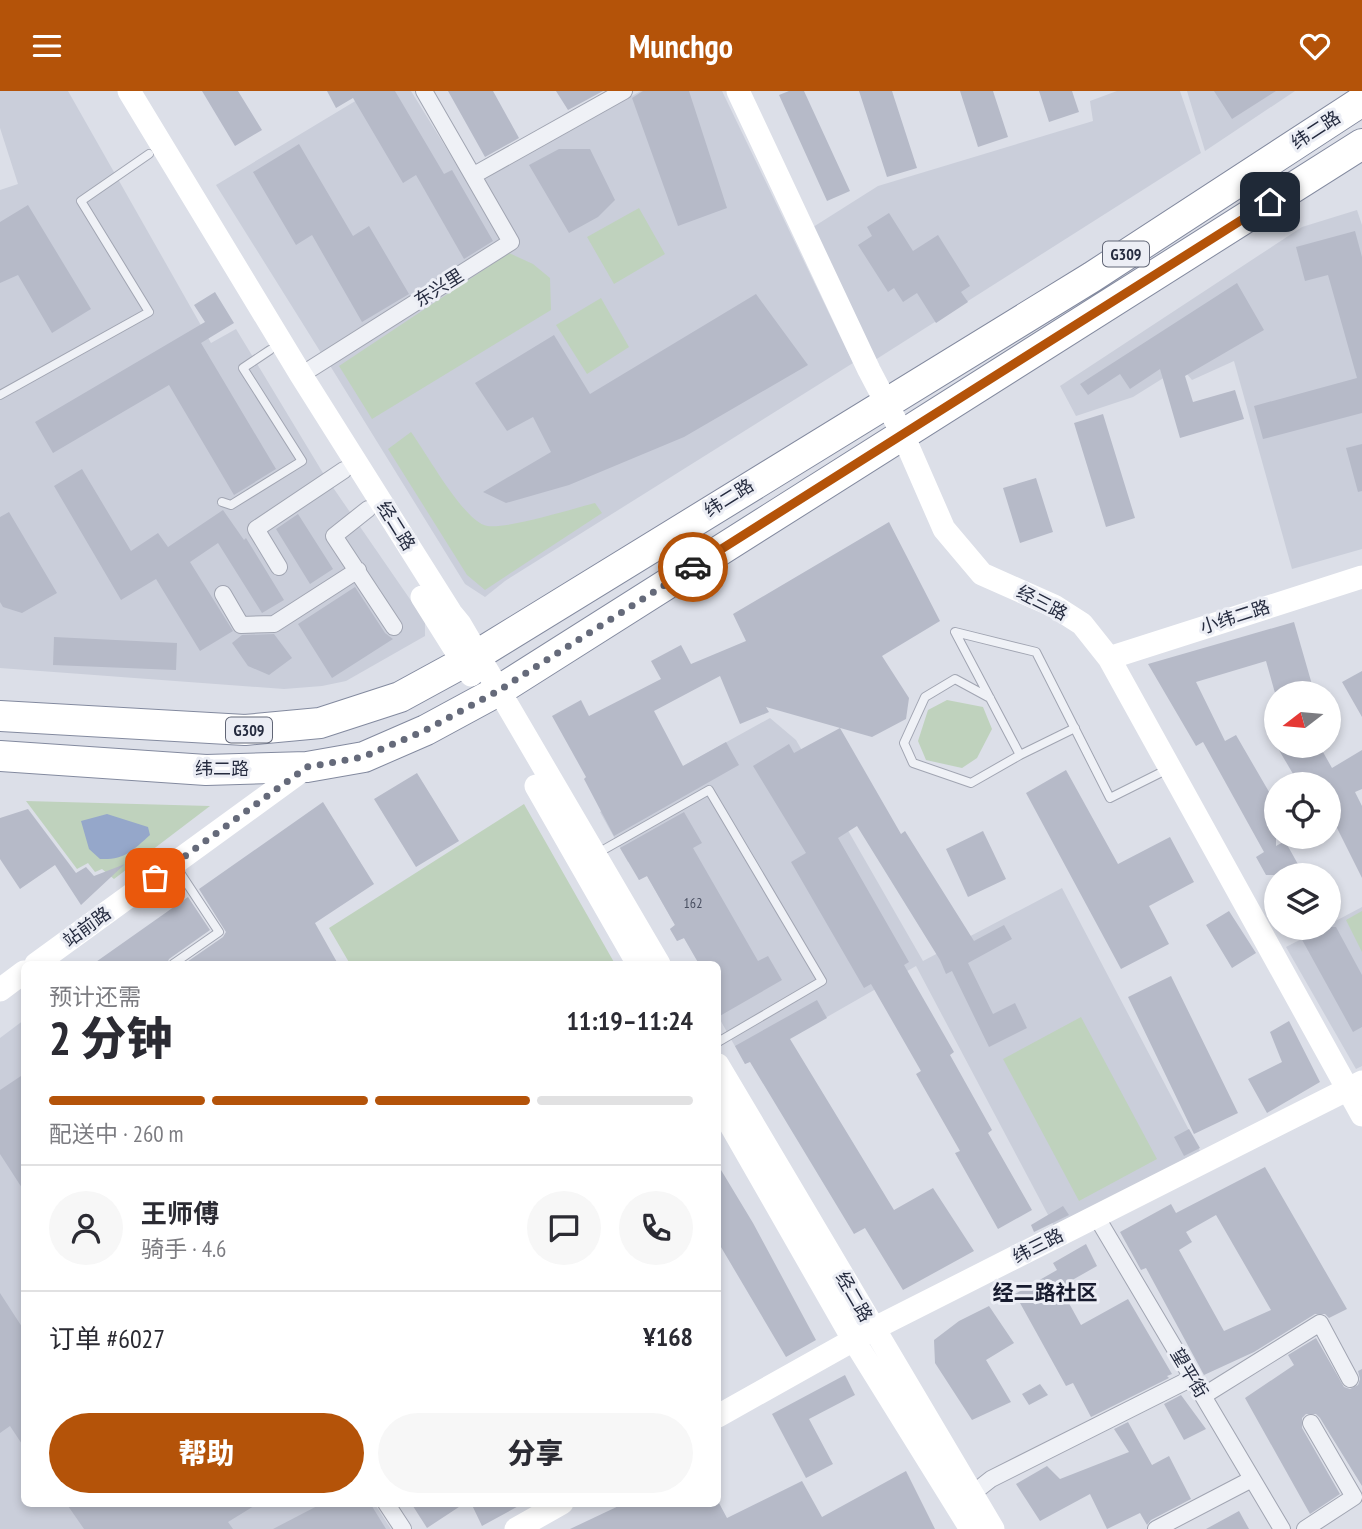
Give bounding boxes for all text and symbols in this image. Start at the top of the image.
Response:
text: Munchgo [629,25,733,67]
icon: menu [28,27,66,65]
icon: heart [1296,27,1334,65]
street label: 纬二路 [1287,105,1345,154]
pin [1240,172,1300,232]
icon: home [1251,183,1289,221]
road number: G309 [1103,241,1149,267]
street label: 东兴里 [410,264,468,312]
street label: 纬二路 [700,474,758,522]
street label: 经二路 [372,497,420,555]
courier [658,532,728,602]
icon: car [674,548,712,586]
street label: 经三路 [1013,580,1072,625]
street label: 小纬二路 [1197,594,1273,639]
north arrow [1264,681,1340,758]
map controls [1264,681,1341,940]
road number: G309 [226,717,272,743]
street label: 纬二路 [195,757,249,780]
button: locate [1264,772,1341,849]
pin [125,848,185,908]
icon: bag [136,859,174,897]
button: layers [1264,863,1341,940]
house number: 162 [684,894,702,912]
street label: 站前路 [58,901,115,952]
text: 预计还需 [49,982,141,1011]
text: 11:19–11:24 [566,1004,693,1037]
text: 2 分钟 [49,1008,172,1068]
text: 配送中 · 260 m [49,1119,184,1148]
button: person [49,1191,123,1265]
button: chat [527,1191,601,1265]
button: phone [619,1191,693,1265]
text: 王师傅 [141,1197,219,1230]
street label: 纬三路 [1008,1223,1067,1268]
text: 骑手 · 4.6 [141,1234,226,1263]
street label: 经二路 [831,1268,878,1326]
district label: 经二路社区 [993,1279,1098,1306]
text: ¥168 [643,1320,693,1353]
text: 订单 #6027 [49,1322,165,1355]
street label: 望平街 [1166,1344,1213,1402]
button: 帮助 [49,1413,364,1493]
button: 分享 [378,1413,693,1493]

